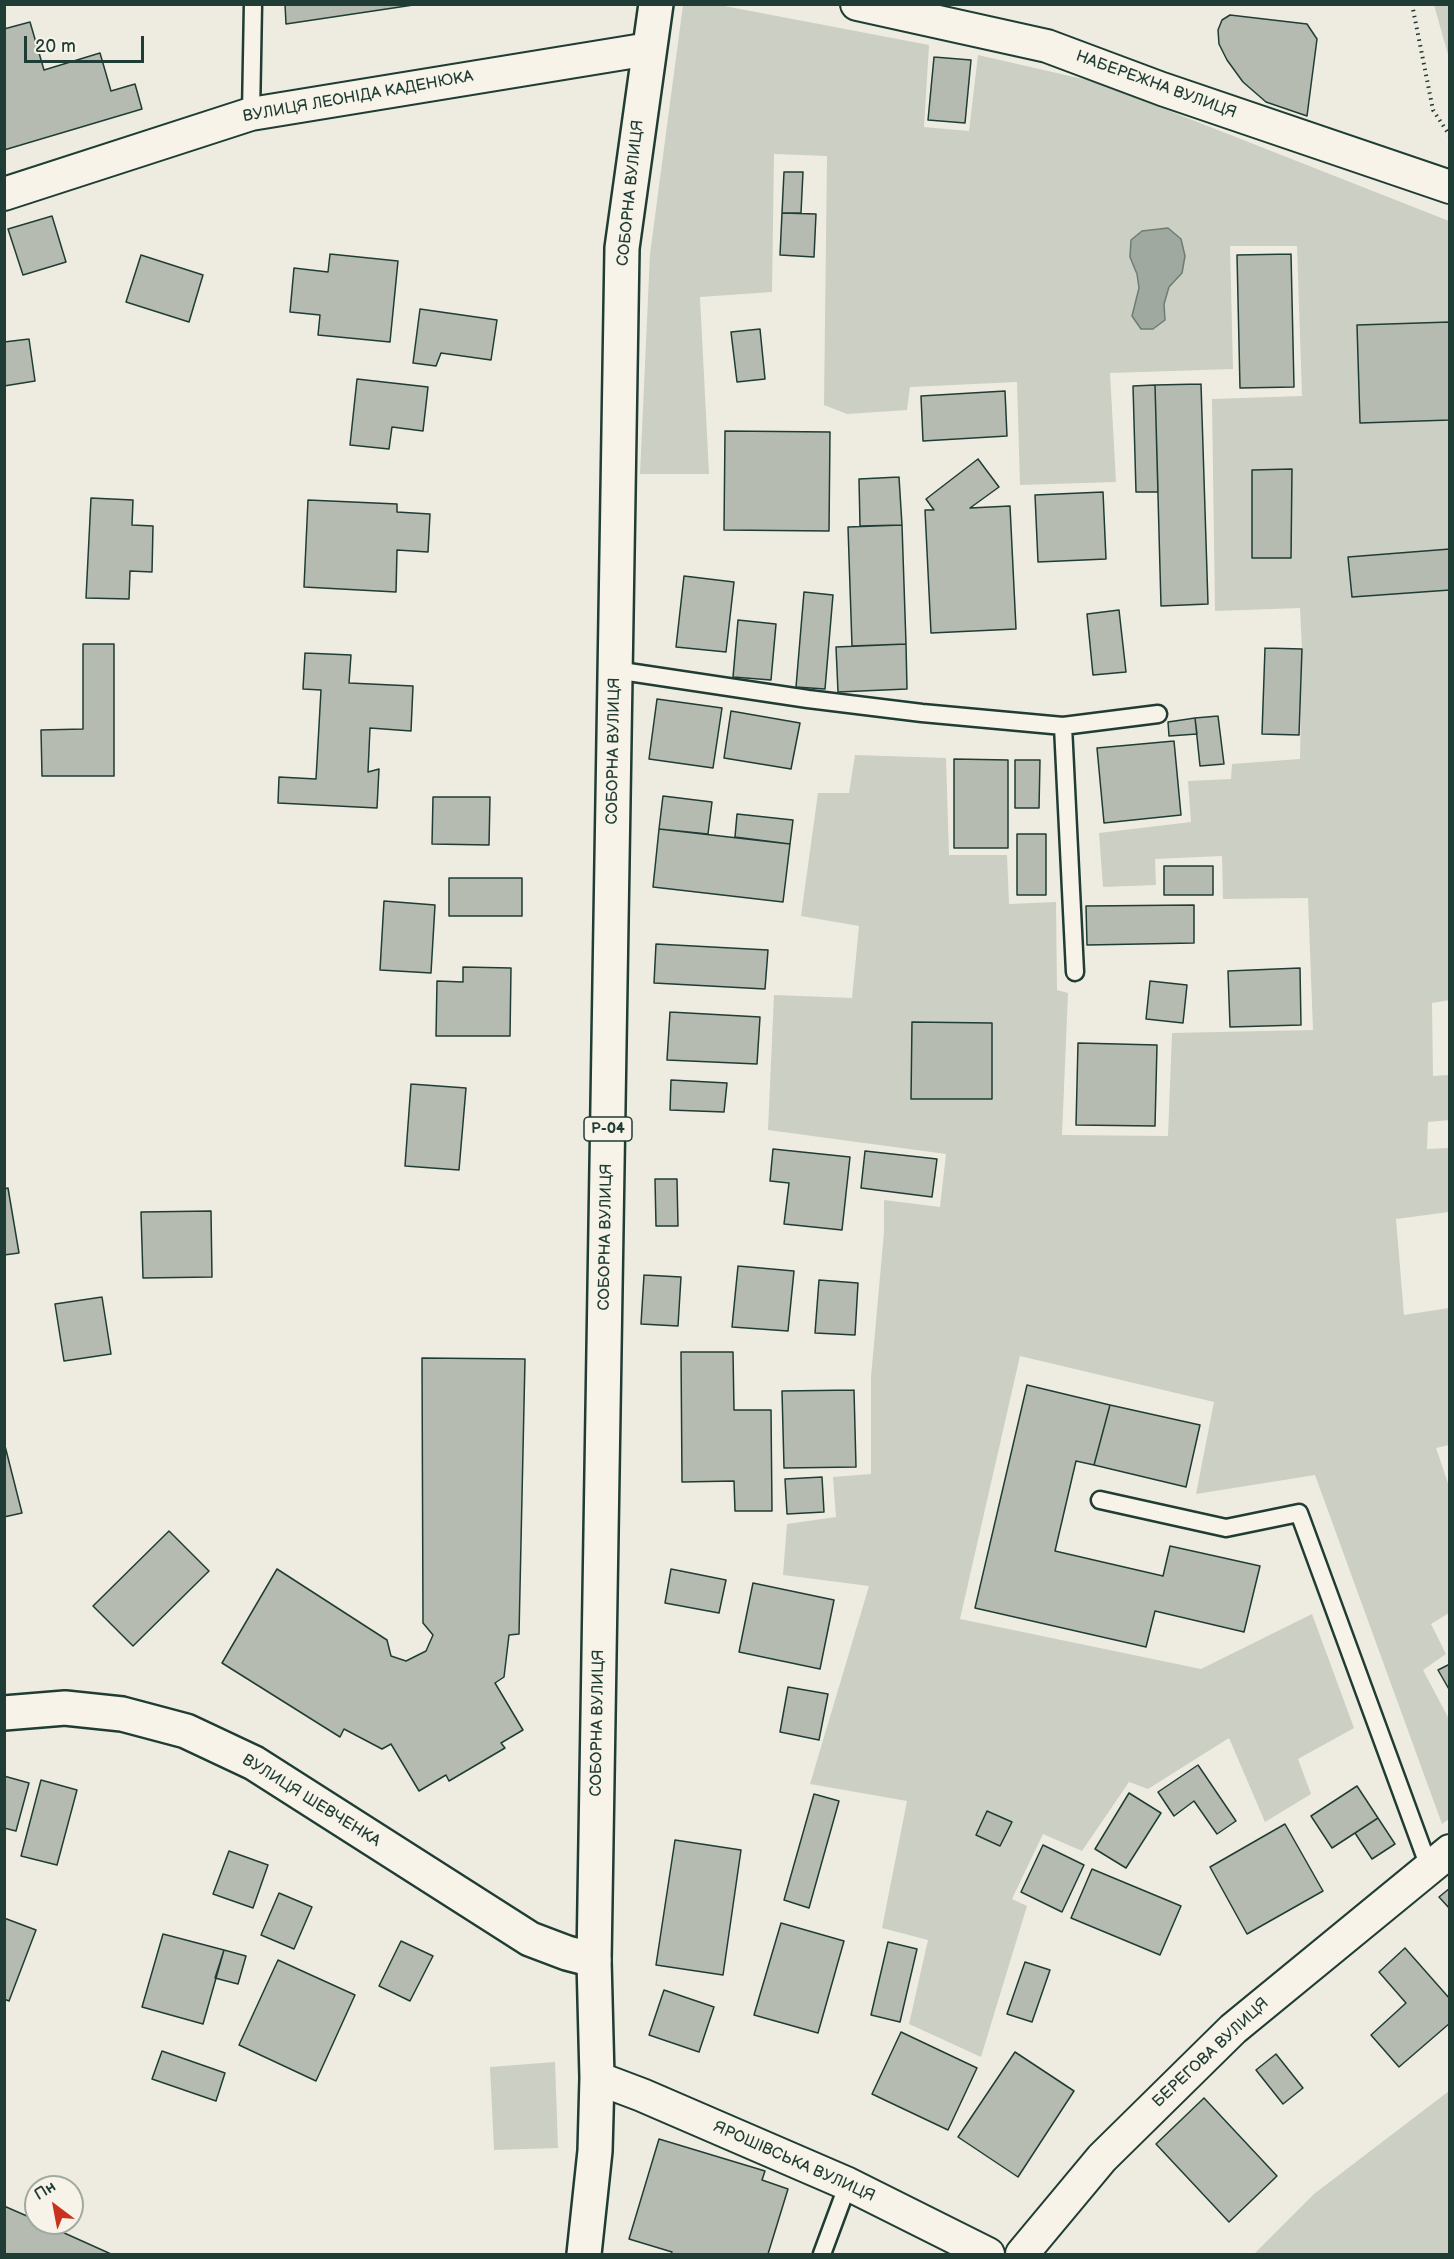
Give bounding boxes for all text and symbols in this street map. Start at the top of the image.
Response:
scale bar [27,24,147,62]
text: 20 m [35,36,76,57]
street label: НАБЕРЕЖНА ВУЛИЦЯ [1073,47,1239,123]
street label: ВУЛИЦЯ ЛЕОНІДА КАДЕНЮКА [241,67,475,127]
street label: СОБОРНА ВУЛИЦЯ [614,119,648,267]
street label: СОБОРНА ВУЛИЦЯ [603,677,625,825]
road number: Р-04 [584,1117,632,1141]
street label: СОБОРНА ВУЛИЦЯ [595,1163,617,1311]
street label: СОБОРНА ВУЛИЦЯ [587,1649,609,1797]
street label: ВУЛИЦЯ ШЕВЧЕНКА [238,1751,384,1851]
street label: БЕРЕГОВА ВУЛИЦЯ [1149,1994,1273,2112]
street label: ЯРОШІВСЬКА ВУЛИЦЯ [710,2118,878,2206]
north arrow [24,2175,84,2235]
text: Пн [31,2177,59,2205]

